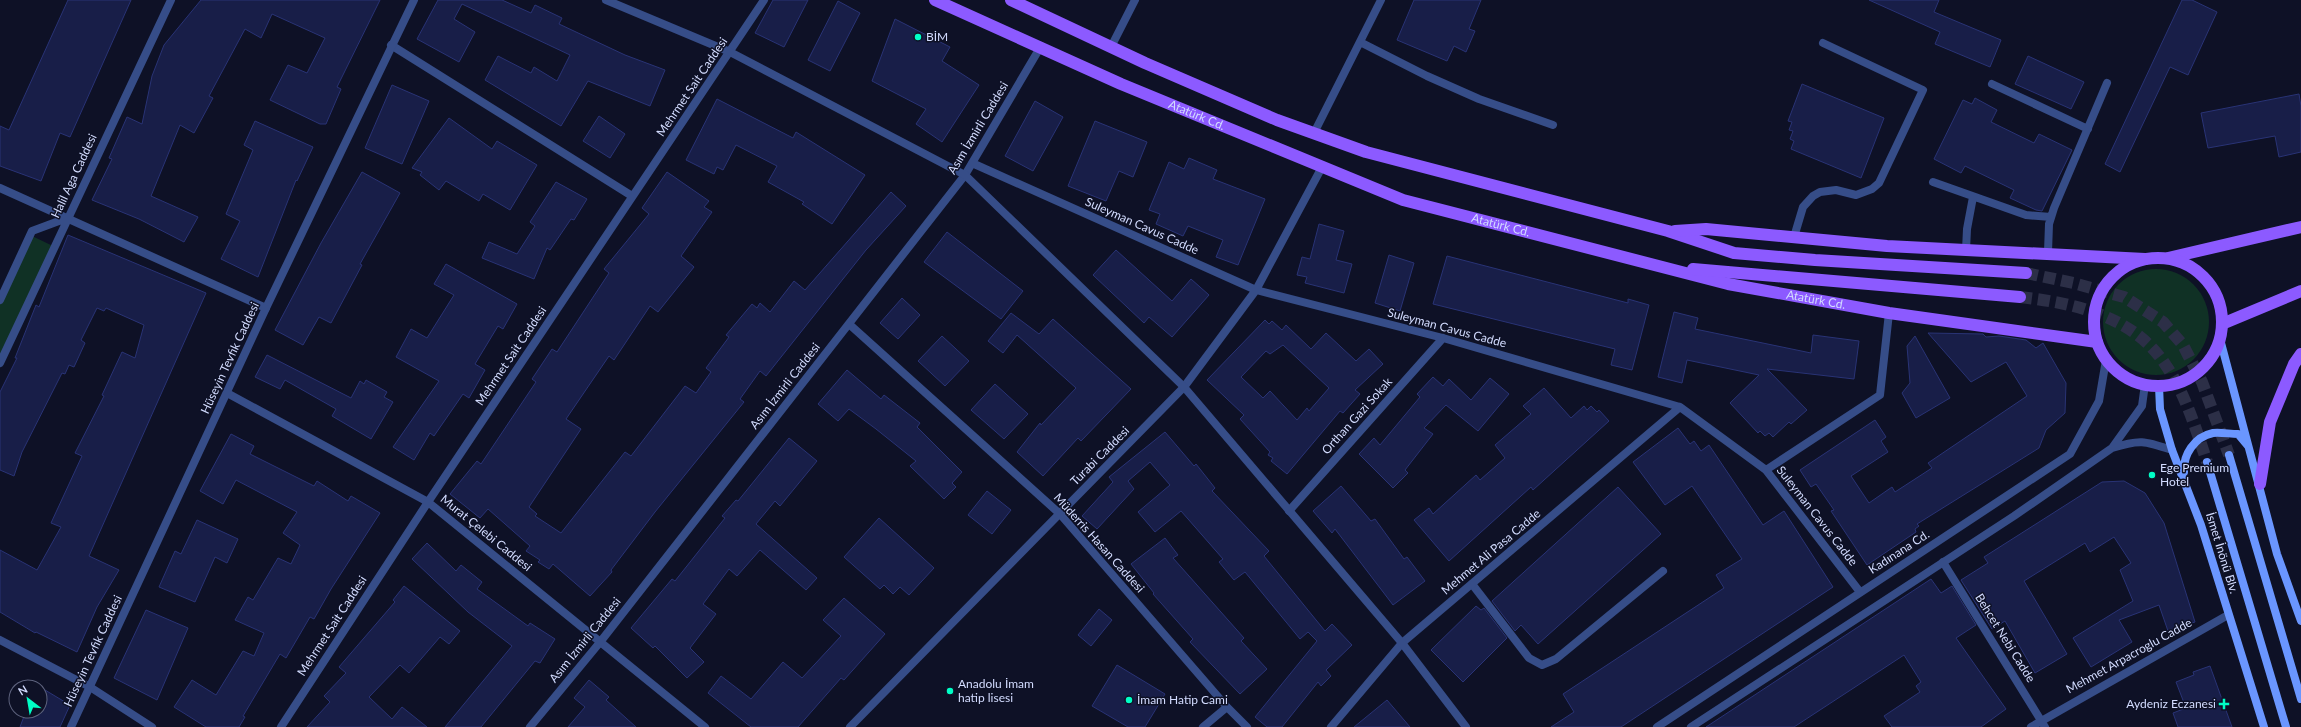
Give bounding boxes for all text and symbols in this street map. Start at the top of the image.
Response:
place label: BİM [926,29,948,44]
marker: BİM [913,32,923,42]
street label: Mehrmet Sait Caddesi [653,34,730,139]
street label: Asım İzmirli Caddesi [944,79,1011,177]
street label: Atatürk Cd. [1166,96,1228,133]
street label: Halil Aga Caddesi [47,131,100,220]
street label: Suleyman Cavus Cadde [1083,194,1201,257]
street label: Atatürk Cd. [1470,210,1532,240]
street label: Atatürk Cd. [1785,287,1847,312]
street label: Hüseyin Tevfik Caddesi [197,299,262,416]
street label: Mehrmet Sait Caddesi [472,303,549,408]
street label: Suleyman Cavus Cadde [1386,304,1508,351]
street label: Asım İzmirli Caddesi [746,339,823,432]
street label: Orthan Gazi Sokak [1318,374,1396,457]
street label: Turabi Caddesi [1067,423,1132,488]
place label: Ege Premium Hotel [2160,460,2229,489]
street label: Suleyman Cavus Cadde [1774,463,1861,569]
marker: Ege Premium Hotel [2147,470,2157,480]
street label: Müderris Hasan Caddesi [1051,490,1148,595]
street label: Murat Çelebi Caddesi [438,491,535,574]
street label: Mehmet Ali Pasa Cadde [1438,506,1543,598]
street label: İsmet İnönü Blv. [2203,510,2242,595]
street label: Kadınana Cd. [1866,526,1932,577]
street label: Mehrmet Sait Caddesi [294,573,370,679]
street label: Behcet Nebi Cadde [1972,591,2039,685]
street label: Hüseyin Tevfik Caddesi [60,592,125,709]
street label: Asım İzmirli Caddesi [546,594,624,685]
street label: Mehmet Arpacroglu Cadde [2063,615,2194,696]
place label: Anadolu İmam hatip lisesi [958,676,1034,705]
north arrow [8,679,48,719]
text: N [16,682,30,698]
marker: Anadolu İmam hatip lisesi [945,686,955,696]
place label: İmam Hatip Cami [1137,692,1228,707]
marker: İmam Hatip Cami [1124,695,1134,705]
place label: Aydeniz Eczanesi [2126,696,2216,711]
marker: Aydeniz Eczanesi [2219,699,2229,709]

